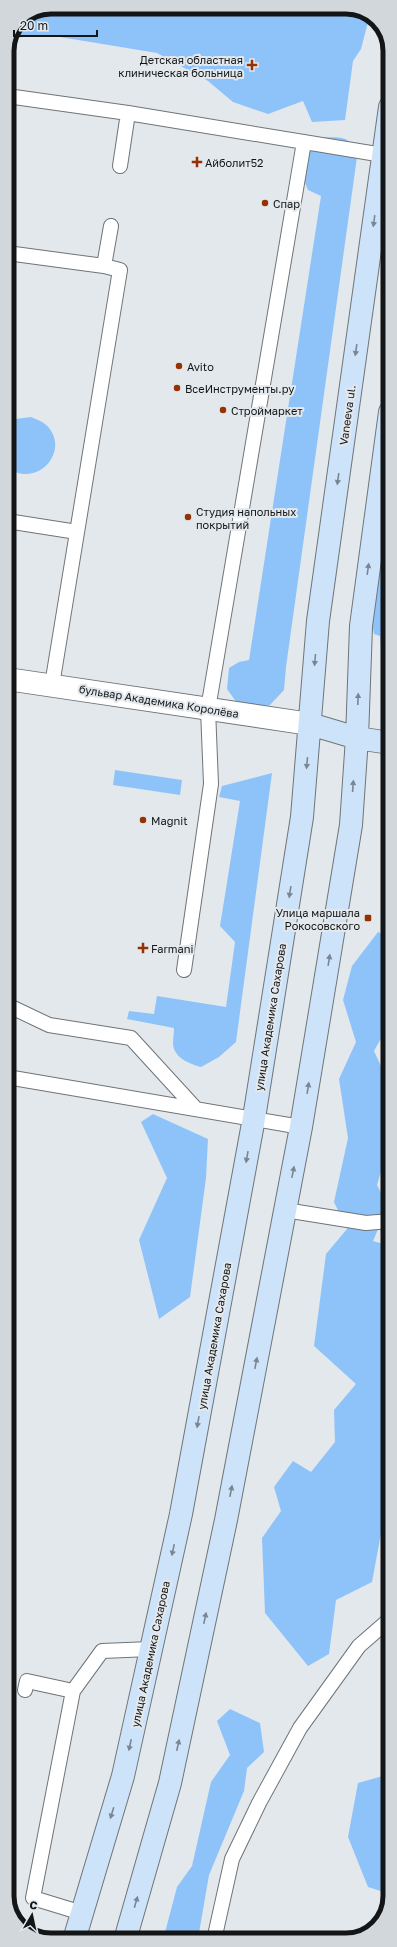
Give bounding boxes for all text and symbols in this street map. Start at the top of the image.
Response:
scale bar [14,12,97,38]
text: 20 m [20,18,48,33]
place label: Детская областная клиническая больница [118,53,243,79]
marker: Детская областная клиническая больница [246,59,258,71]
place label: Айболит52 [205,156,263,169]
marker: Айболит52 [192,157,202,167]
place label: Спар [273,197,300,210]
marker: Спар [260,198,270,208]
one-way arrow [371,215,377,227]
one-way arrow [353,344,359,356]
place label: Avito [187,360,214,373]
marker: Avito [174,361,184,371]
place label: ВсеИнструменты.ру [185,382,294,395]
marker: ВсеИнструменты.ру [172,383,182,393]
street label: Vaneeva ul. [336,384,358,446]
place label: Строймаркет [231,404,303,417]
marker: Строймаркет [218,405,228,415]
one-way arrow [335,472,341,485]
place label: Студия напольных покрытий [196,505,296,531]
marker: Студия напольных покрытий [183,512,193,522]
one-way arrow [365,563,371,576]
one-way arrow [312,654,319,666]
street label: бульвар Академика Королёва [78,682,240,720]
one-way arrow [355,693,362,705]
one-way arrow [303,757,310,769]
one-way arrow [350,780,357,792]
place label: Magnit [151,814,188,827]
marker: Magnit [138,815,148,825]
one-way arrow [287,886,293,898]
place label: Улица маршала Рокосовского [276,906,360,932]
marker: Улица маршала Рокосовского [363,913,373,923]
place label: Farmani [151,942,194,955]
street label: улица Академика Сахарова [252,942,288,1092]
marker: Farmani [138,943,148,953]
one-way arrow [326,954,332,966]
one-way arrow [305,1082,311,1094]
one-way arrow [244,1150,250,1163]
one-way arrow [290,1166,296,1178]
street label: улица Академика Сахарова [195,1261,233,1411]
one-way arrow [253,1357,259,1369]
one-way arrow [194,1416,200,1428]
one-way arrow [229,1485,235,1497]
one-way arrow [169,1543,175,1556]
street label: улица Академика Сахарова [128,1580,172,1728]
one-way arrow [202,1612,208,1624]
one-way arrow [126,1739,132,1751]
one-way arrow [175,1739,181,1751]
one-way arrow [109,1808,115,1820]
north arrow [12,1895,52,1935]
one-way arrow [133,1896,139,1908]
text: С [29,1898,39,1912]

